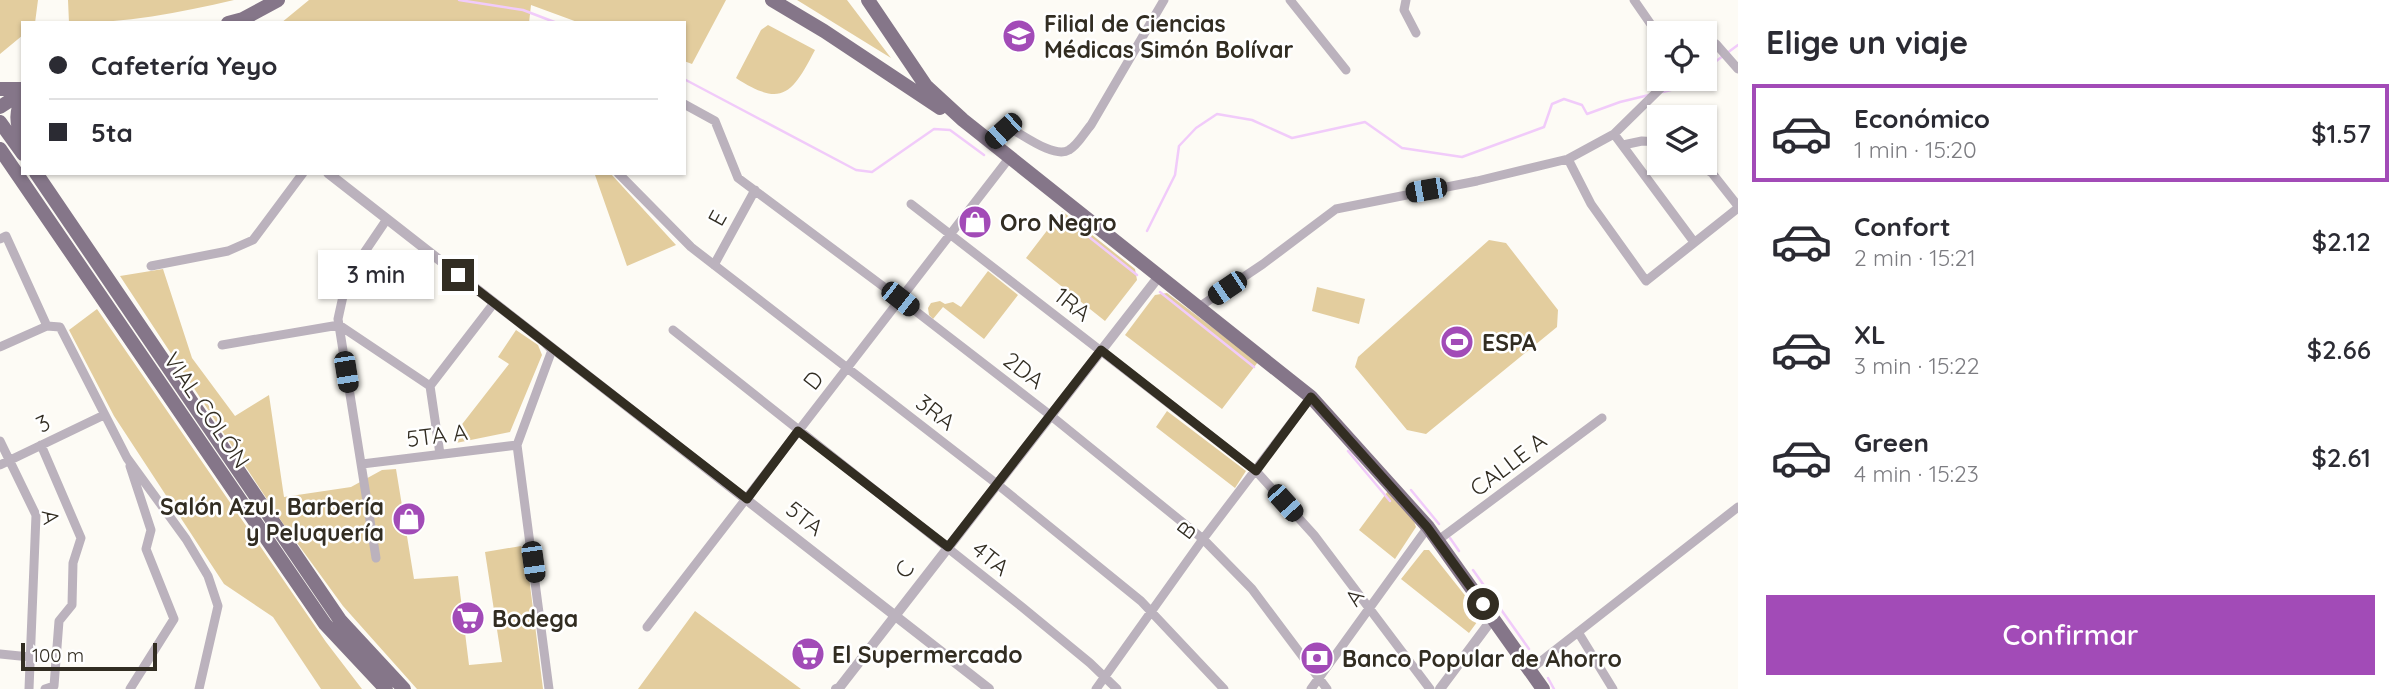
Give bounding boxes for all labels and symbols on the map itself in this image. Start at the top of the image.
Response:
place label: Filial de Ciencias Médicas Simón Bolívar [1044,9,1293,64]
school or university icon: Filial de Ciencias Médicas Simón Bolívar [1000,17,1038,55]
car [981,109,1026,153]
car [1404,176,1449,204]
shop icon: Oro Negro [956,203,994,241]
street label: E [701,205,733,231]
place label: Oro Negro [1000,208,1117,237]
callout: 3 min [318,250,434,300]
route end [442,259,474,291]
car [1204,268,1251,308]
car [877,278,924,320]
street label: 1RA [1049,281,1097,327]
sports icon: ESPA [1438,323,1476,361]
place label: ESPA [1482,328,1537,357]
street label: 2DA [998,345,1050,395]
street label: VIAL COLÓN [158,346,256,474]
car [333,350,360,394]
street label: D [796,365,830,395]
street label: 3RA [910,388,962,437]
street label: 3 [31,407,55,439]
street label: 5TA A [405,417,469,453]
street label: CALLE A [1464,426,1552,502]
car [1264,480,1307,526]
place label: Salón Azul. Barbería y Peluquería [160,492,384,547]
street label: 5TA [780,494,830,542]
shop icon: Salón Azul. Barbería y Peluquería [390,500,428,538]
street label: A [36,507,67,527]
street label: B [1170,515,1202,545]
street label: 4TA [966,534,1016,582]
car [520,540,547,584]
street label: C [888,554,920,584]
street label: A [1338,582,1370,612]
route start [1467,588,1499,620]
supermarket icon: Bodega [449,599,487,637]
place label: Bodega [492,604,578,633]
supermarket icon: El Supermercado [789,635,827,673]
bank icon: Banco Popular de Ahorro [1298,639,1336,677]
scale bar [21,640,158,672]
place label: El Supermercado [832,640,1023,669]
place label: Banco Popular de Ahorro [1342,644,1622,673]

